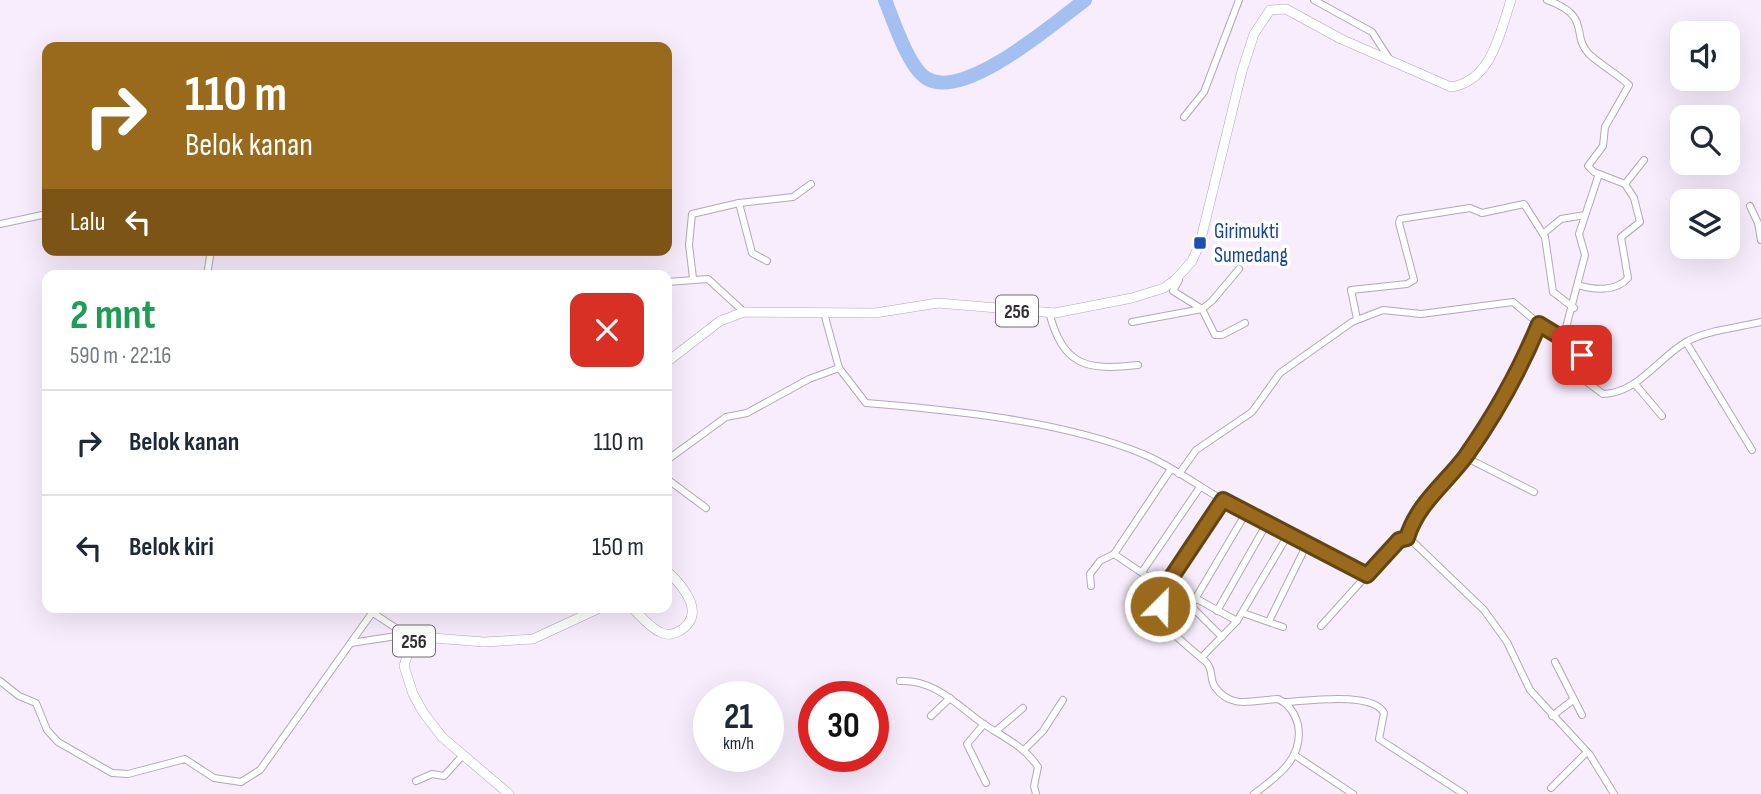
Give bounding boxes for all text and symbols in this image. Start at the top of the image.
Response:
map controls [1670,21,1740,259]
button: sound [1670,21,1740,91]
text: 110 m [185,66,287,125]
icon: right [70,70,161,161]
button: search [1670,105,1740,175]
text: Belok kanan [185,126,313,165]
button: layers [1670,189,1740,259]
icon: left [119,203,157,241]
text: Lalu [70,207,105,238]
place label: Girimukti Sumedang [1214,219,1288,268]
marker: Girimukti Sumedang [1192,235,1208,251]
text: 2 mnt [70,290,156,341]
button: close [570,293,644,367]
road number: 256 [996,296,1038,326]
pin [1552,325,1612,385]
icon: arrive [1563,336,1601,374]
text: 590 m · 22:16 [70,342,171,370]
icon: right [70,424,108,462]
text: Belok kanan [129,427,239,458]
text: 110 m [593,427,644,458]
icon: left [70,529,108,567]
text: Belok kiri [129,532,214,563]
text: 150 m [592,532,644,563]
position arrow [1123,569,1197,643]
road number: 256 [393,626,435,656]
speed limit sign: 30 [798,681,889,772]
text: 21 [724,696,753,739]
text: km/h [723,733,754,754]

